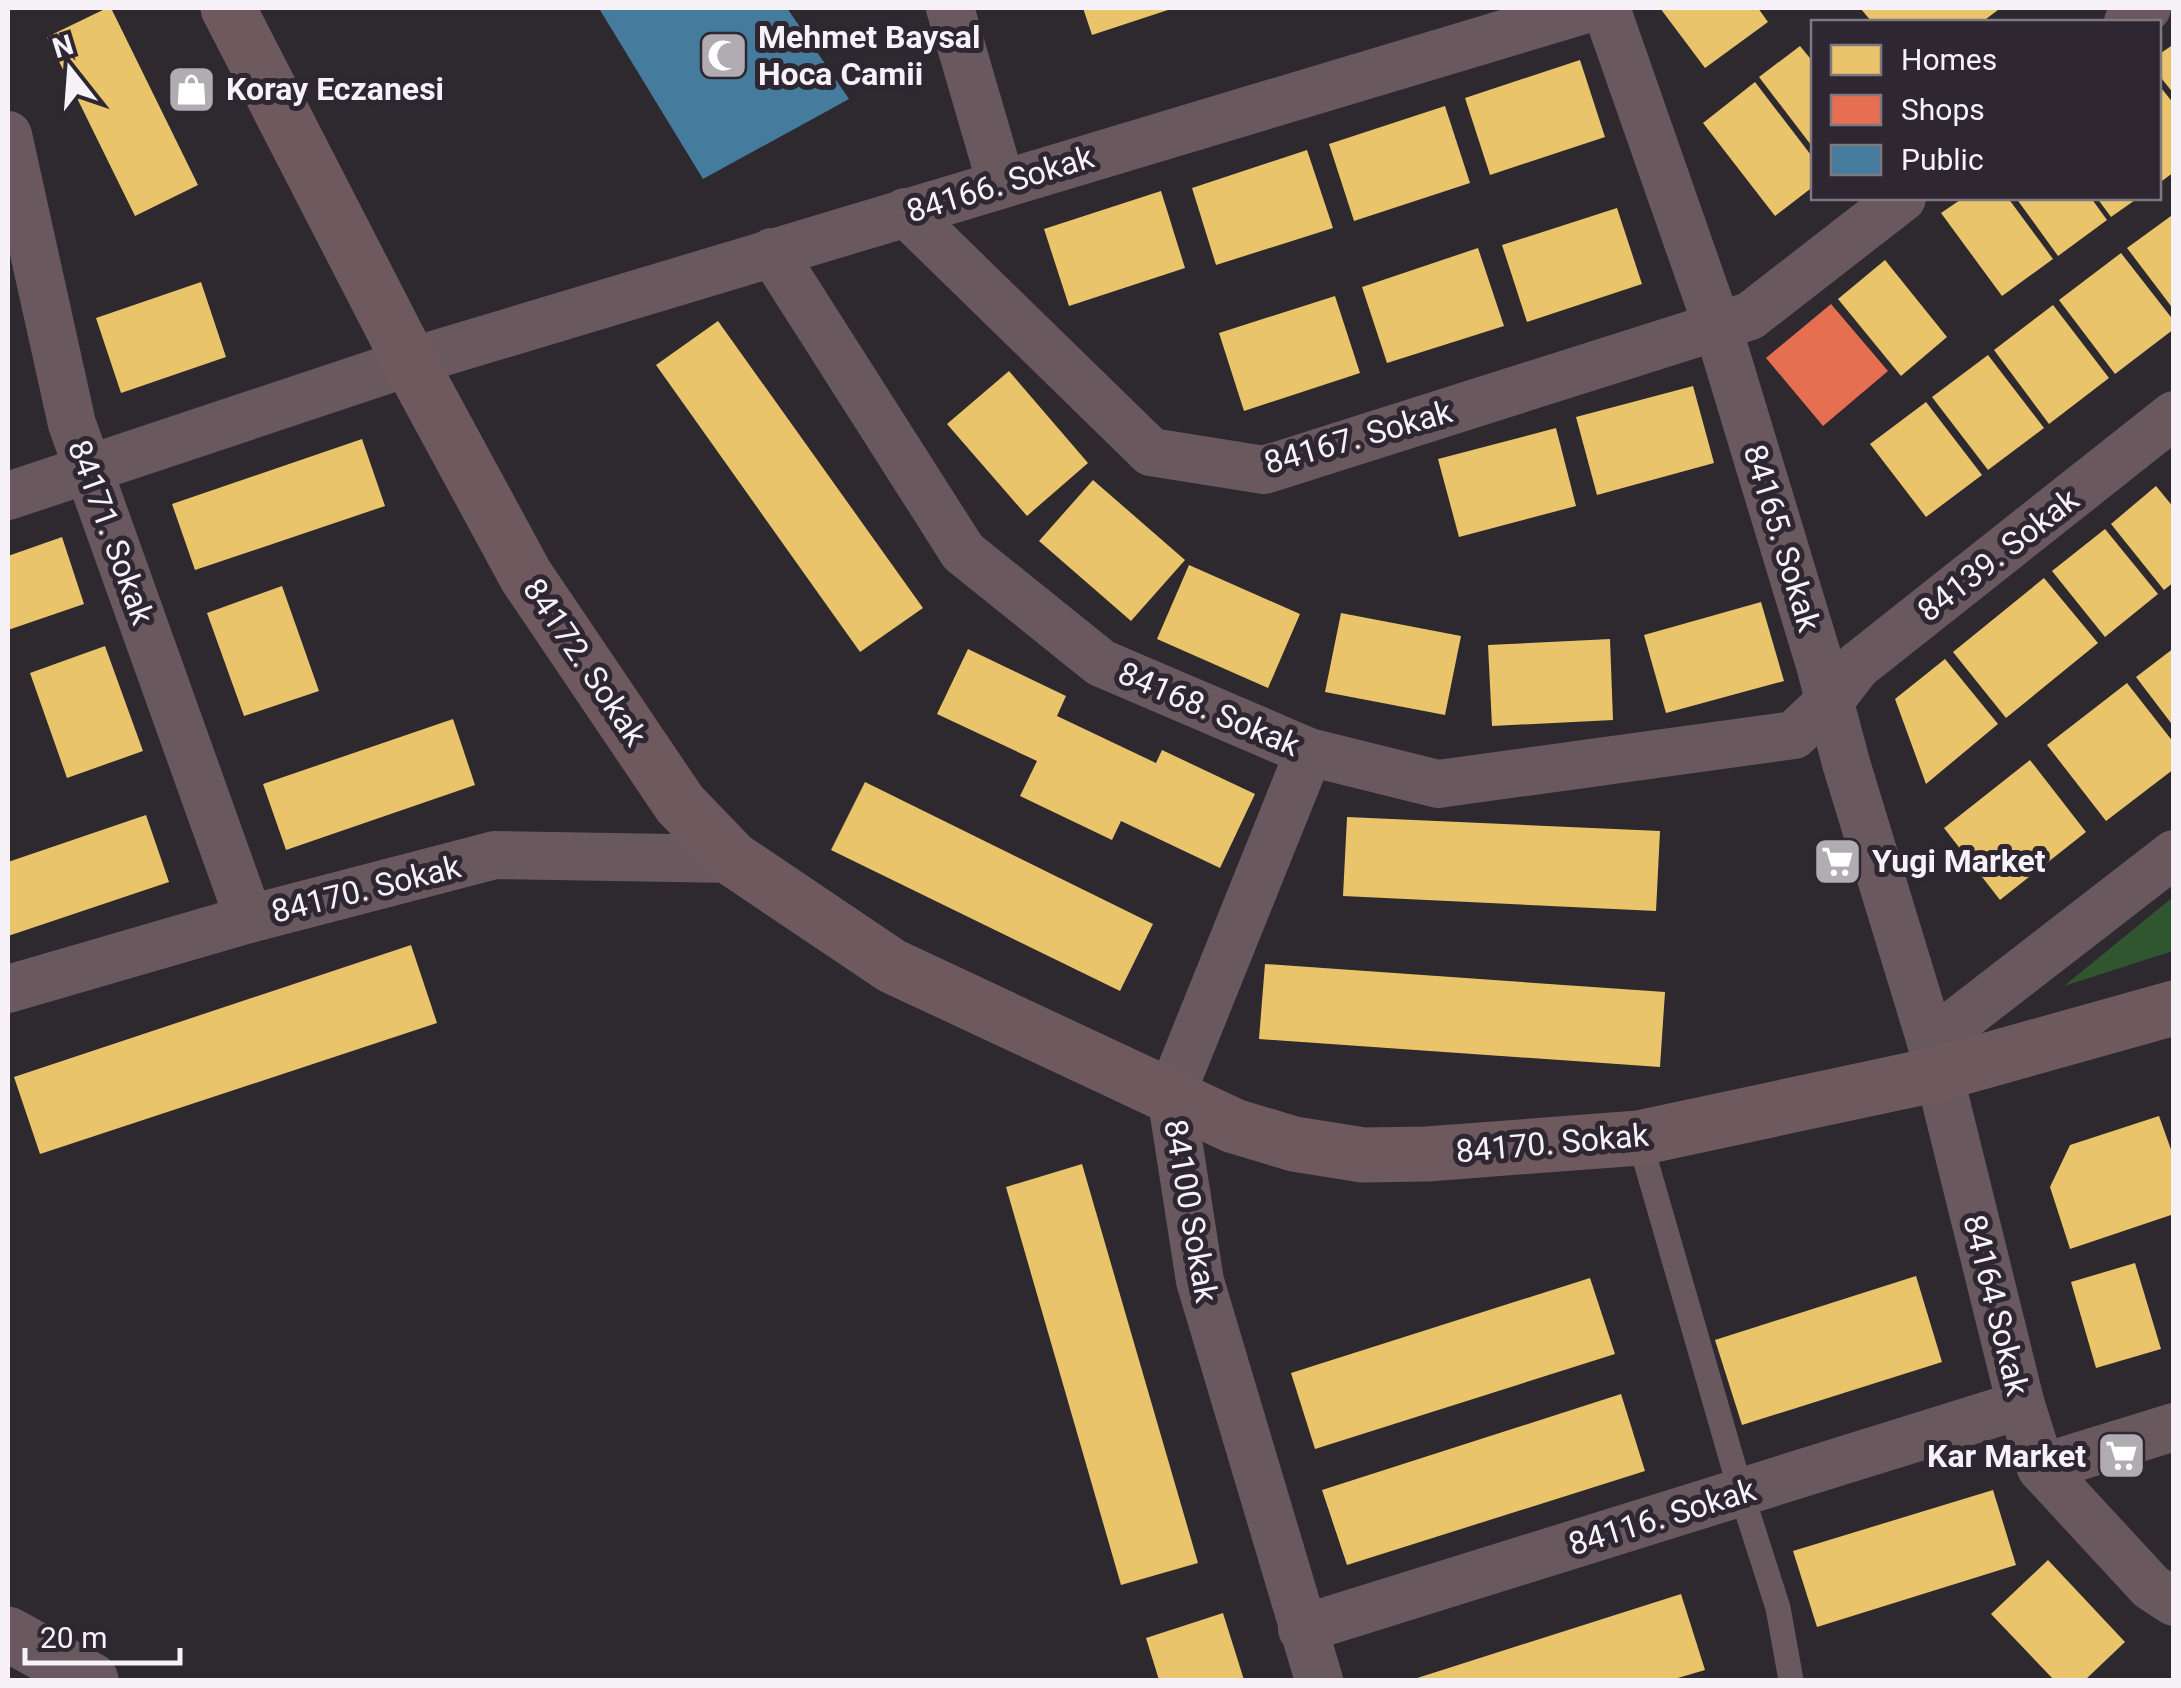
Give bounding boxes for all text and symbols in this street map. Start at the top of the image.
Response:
place label: Mehmet Baysal Hoca Camii [758,18,980,93]
north arrow [20,20,120,120]
legend [1811,20,2161,200]
text: N [49,28,77,65]
mosque icon: Mehmet Baysal Hoca Camii [697,29,749,81]
text: Homes [1901,42,1997,77]
shop icon: Koray Eczanesi [165,63,217,115]
place label: Koray Eczanesi [226,70,444,108]
text: Shops [1901,92,1985,127]
street label: 84166. Sokak [902,137,1099,230]
text: Public [1901,142,1984,177]
street label: 84167. Sokak [1260,392,1457,482]
street label: 84171. Sokak [60,435,162,630]
street label: 84165. Sokak [1736,440,1829,637]
street label: 84139. Sokak [1910,480,2087,630]
street label: 84172. Sokak [515,571,655,753]
street label: 84168. Sokak [1113,654,1306,765]
supermarket icon: Yugi Market [1811,835,1863,887]
place label: Yugi Market [1872,842,2046,880]
street label: 84170. Sokak [268,847,465,931]
street label: 84170. Sokak [1454,1116,1651,1170]
street label: 84100 Sokak [1156,1117,1226,1306]
street label: 84164 Sokak [1955,1211,2037,1400]
supermarket icon: Kar Market [2095,1430,2147,1482]
place label: Kar Market [1927,1437,2086,1475]
street label: 84116. Sokak [1564,1470,1761,1563]
scale bar [25,1603,180,1665]
text: 20 m [40,1620,107,1655]

